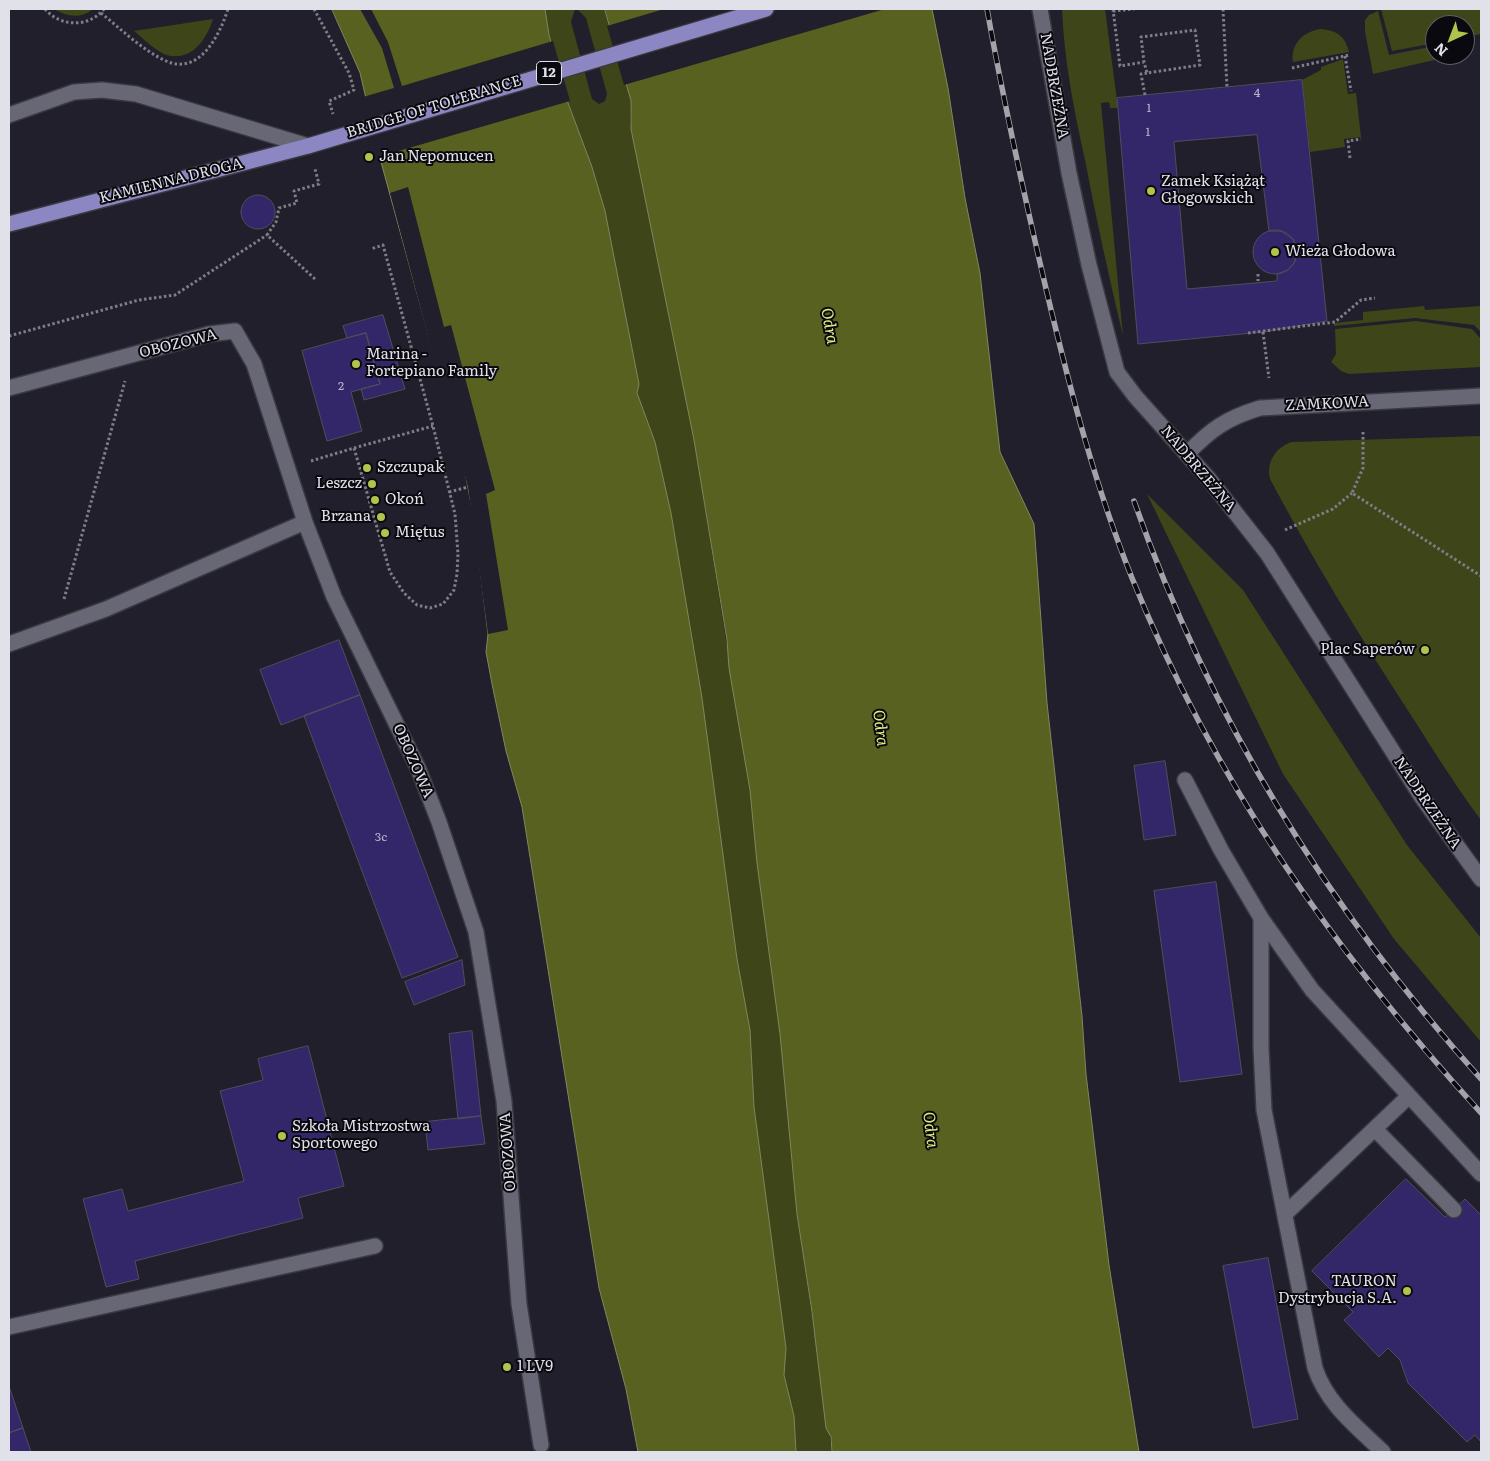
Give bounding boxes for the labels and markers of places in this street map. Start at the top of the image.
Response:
place label: Jan Nepomucen [379,148,494,166]
marker: Jan Nepomucen [363,151,375,163]
place label: Zamek Książąt Głogowskich [1161,173,1265,208]
marker: Zamek Książąt Głogowskich [1145,185,1157,197]
place label: Wieża Głodowa [1285,243,1396,261]
marker: Wieża Głodowa [1269,246,1281,258]
place label: Marina - Fortepiano Family [366,346,497,381]
marker: Marina - Fortepiano Family [350,358,362,370]
place label: Szczupak [377,459,444,477]
marker: Szczupak [361,462,373,474]
place label: Leszcz [316,475,362,493]
marker: Leszcz [366,478,378,490]
place label: Okoń [385,491,424,509]
marker: Okoń [369,494,381,506]
place label: Brzana [321,508,371,526]
marker: Brzana [375,511,387,523]
place label: Miętus [395,524,445,542]
marker: Miętus [379,527,391,539]
place label: Plac Saperów [1320,641,1415,659]
marker: Plac Saperów [1419,644,1431,656]
place label: Szkoła Mistrzostwa Sportowego [292,1118,430,1153]
marker: Szkoła Mistrzostwa Sportowego [276,1130,288,1142]
place label: TAURON Dystrybucja S.A. [1278,1273,1397,1308]
marker: TAURON Dystrybucja S.A. [1401,1285,1413,1297]
place label: 1 LV9 [517,1358,553,1376]
marker: 1 LV9 [501,1361,513,1373]

